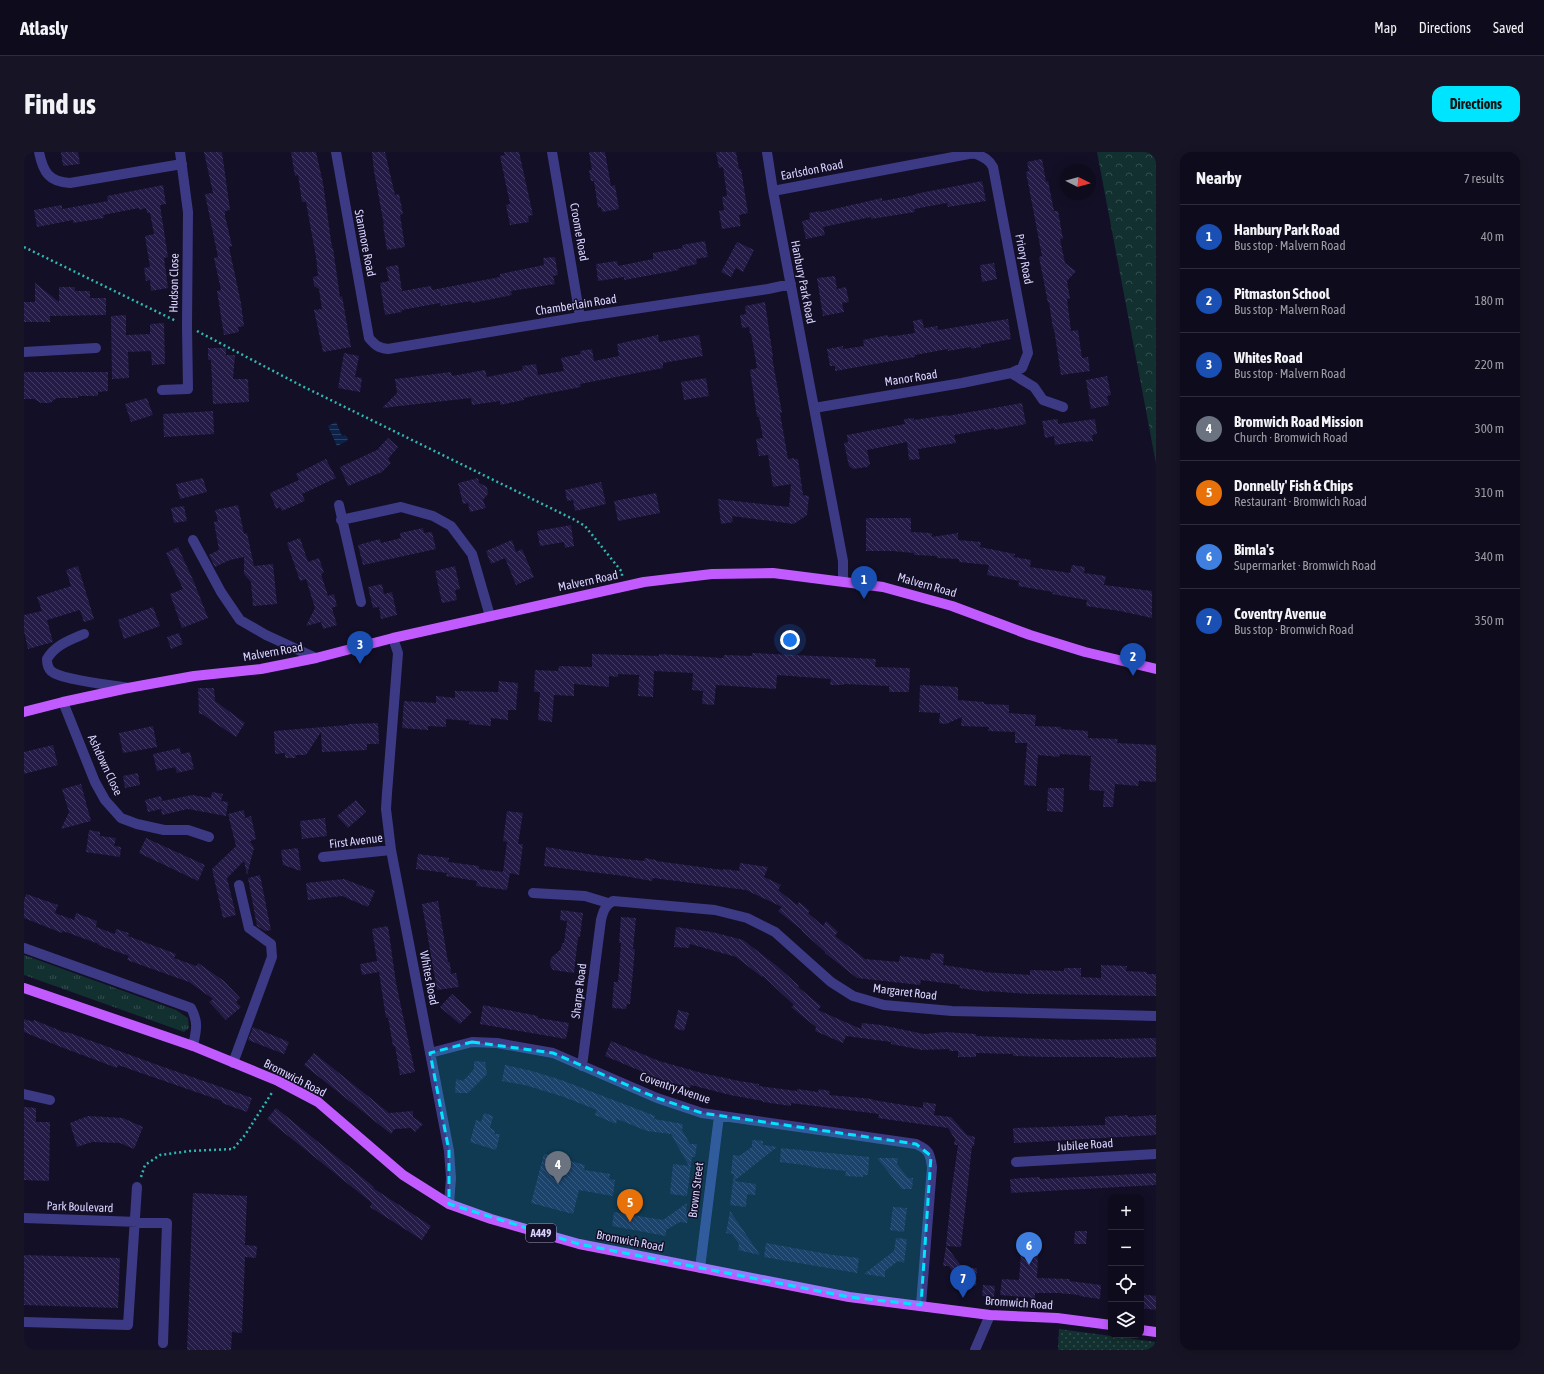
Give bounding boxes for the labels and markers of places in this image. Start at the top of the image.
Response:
pin: 1 [851,566,877,599]
pin: 3 [347,631,373,664]
pin: 2 [1120,643,1146,676]
pin: 4 [545,1151,571,1184]
pin: 5 [617,1189,643,1222]
pin: 6 [1016,1232,1042,1265]
pin: 7 [950,1265,976,1298]

